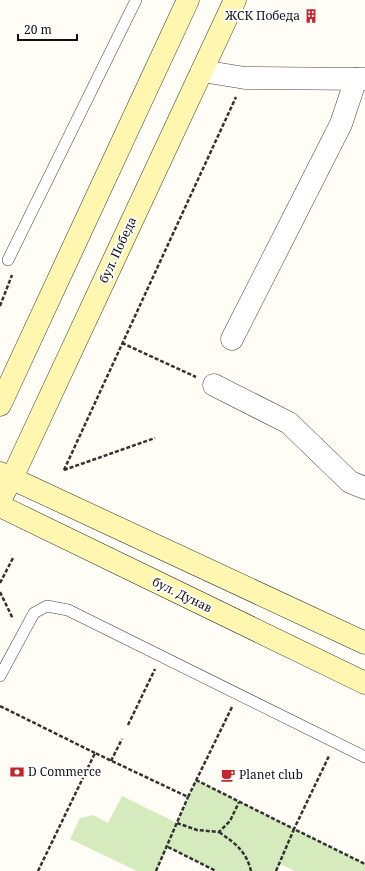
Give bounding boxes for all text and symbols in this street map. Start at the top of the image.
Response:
place label: ЖСК Победа [224,7,300,24]
building icon: ЖСК Победа [303,8,319,24]
scale bar [18,16,77,42]
text: 20 m [24,21,52,38]
street label: бул. Победа [95,214,140,286]
street label: бул. Дунав [149,573,215,617]
place label: D Commerce [28,763,101,780]
bank icon: D Commerce [9,764,25,780]
place label: Planet club [239,766,303,783]
cafe icon: Planet club [220,767,236,783]

